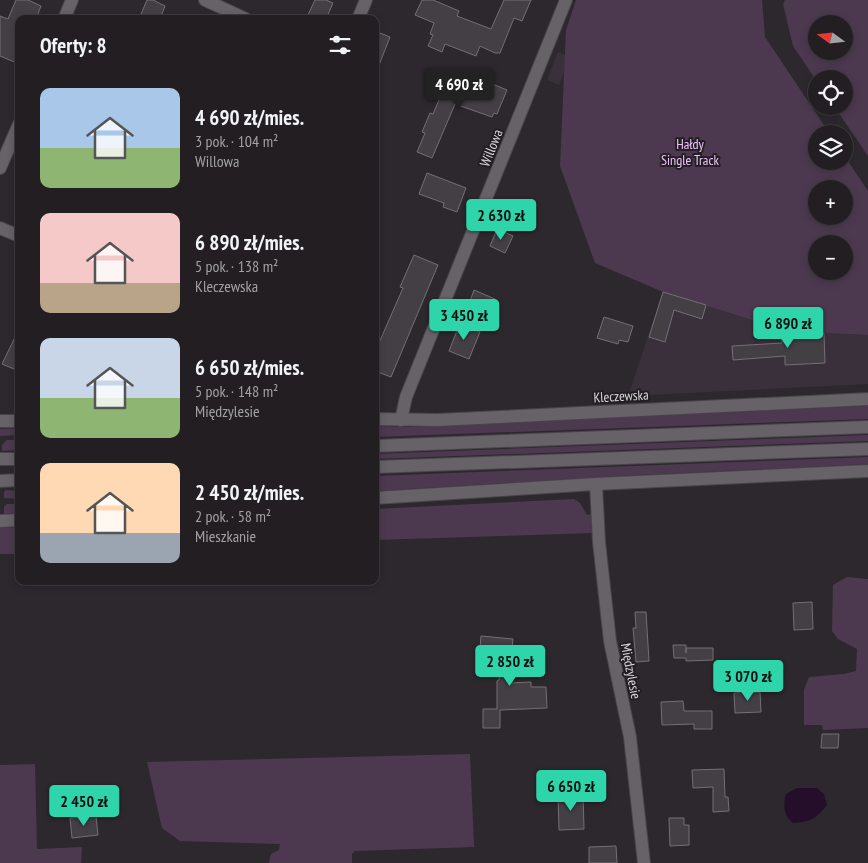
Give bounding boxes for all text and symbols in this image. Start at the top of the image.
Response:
north arrow [808,15,852,60]
map controls [808,15,853,280]
icon: filters [326,31,354,59]
text: Oferty: 8 [40,32,107,59]
pin: 4 690 zł [407,68,511,110]
button: locate [808,70,853,115]
text: 4 690 zł [435,74,483,94]
text: 4 690 zł/mies. [195,104,304,131]
icon: home [80,108,140,168]
button: layers [808,125,853,170]
street label: Willowa [475,127,507,169]
text: 3 pok. · 104 m² [195,131,278,151]
park label: Hałdy Single Track [661,135,719,169]
text: Willowa [195,151,239,171]
button: + [808,180,853,225]
pin: 2 630 zł [449,198,553,241]
text: 2 630 zł [477,205,525,225]
text: 6 890 zł/mies. [195,229,304,256]
icon: home [80,233,140,293]
button: − [808,235,853,280]
text: 5 pok. · 138 m² [195,256,278,276]
text: Kleczewska [195,276,258,296]
pin: 3 450 zł [412,298,516,341]
text: 3 450 zł [440,305,488,325]
pin: 6 890 zł [736,306,840,349]
text: 6 890 zł [764,313,812,333]
text: 6 650 zł/mies. [195,354,304,381]
icon: home [80,358,140,418]
text: 5 pok. · 148 m² [195,381,278,401]
street label: Kleczewska [593,386,649,406]
text: Międzylesie [195,401,260,421]
text: 2 450 zł/mies. [195,479,304,506]
icon: home [80,483,140,543]
text: 2 pok. · 58 m² [195,506,271,526]
text: Mieszkanie [195,526,256,546]
street label: Międzylesie [617,642,645,701]
pin: 2 850 zł [458,644,562,687]
text: 2 850 zł [486,651,534,671]
pin: 3 070 zł [696,660,800,702]
text: 3 070 zł [724,666,772,686]
pin: 6 650 zł [519,770,623,812]
text: 6 650 zł [547,776,595,796]
pin: 2 450 zł [32,784,136,827]
text: 2 450 zł [60,791,108,811]

